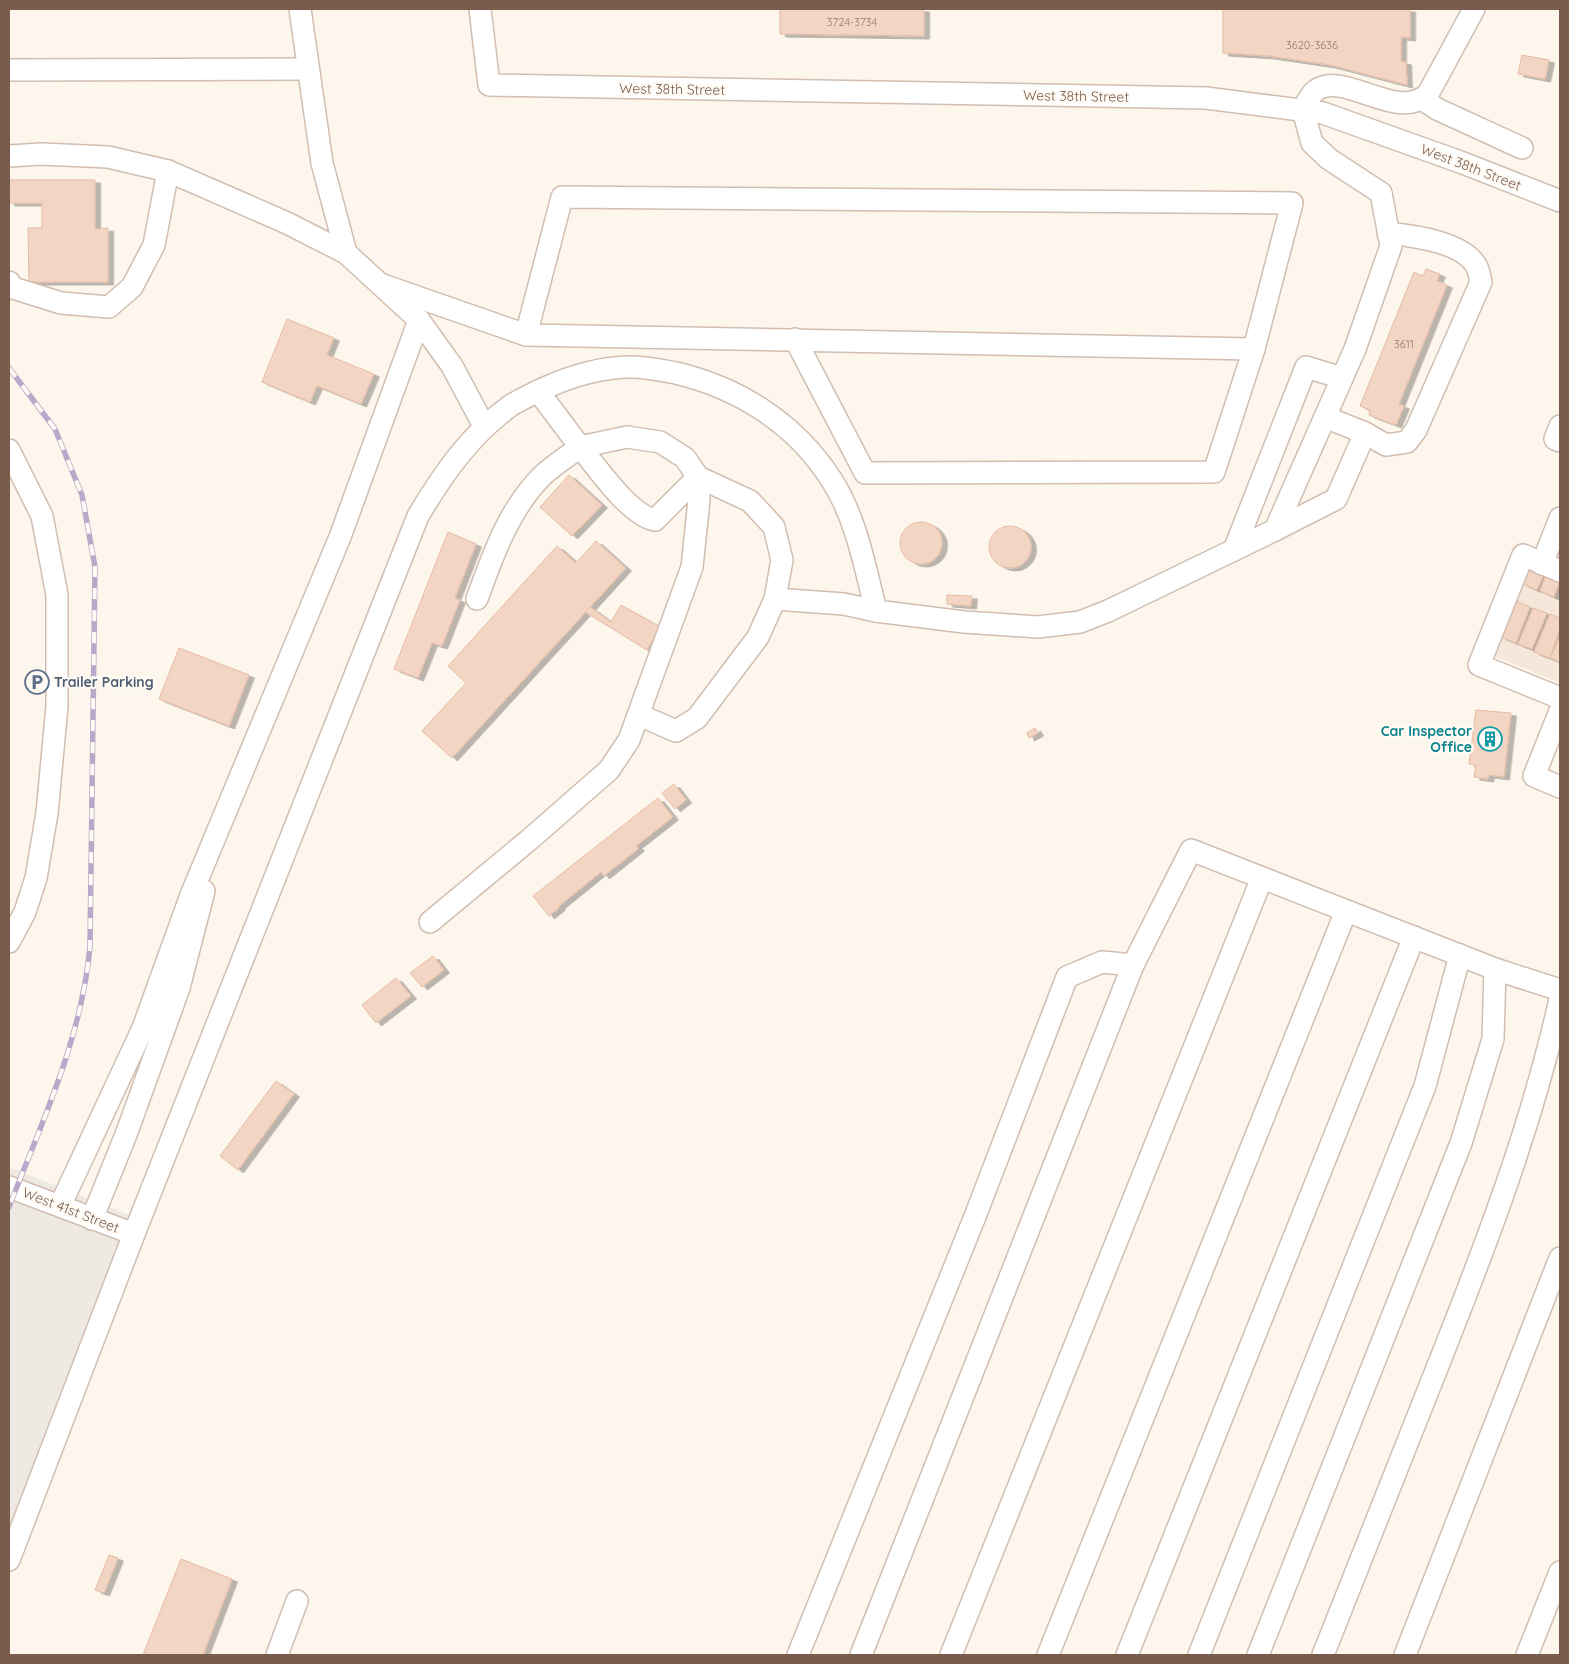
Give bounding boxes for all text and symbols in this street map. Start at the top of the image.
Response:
house number: 3724-3734 [827,15,877,29]
house number: 3620-3636 [1286,38,1338,52]
street label: West 38th Street [619,79,725,99]
street label: West 38th Street [1023,86,1129,106]
street label: West 38th Street [1418,140,1524,194]
house number: 3611 [1394,337,1414,351]
parking icon: Trailer Parking [24,669,50,695]
place label: Trailer Parking [54,673,154,691]
place label: Car Inspector Office [1381,722,1472,756]
building icon: Car Inspector Office [1477,726,1503,752]
street label: West 41st Street [20,1183,122,1237]

